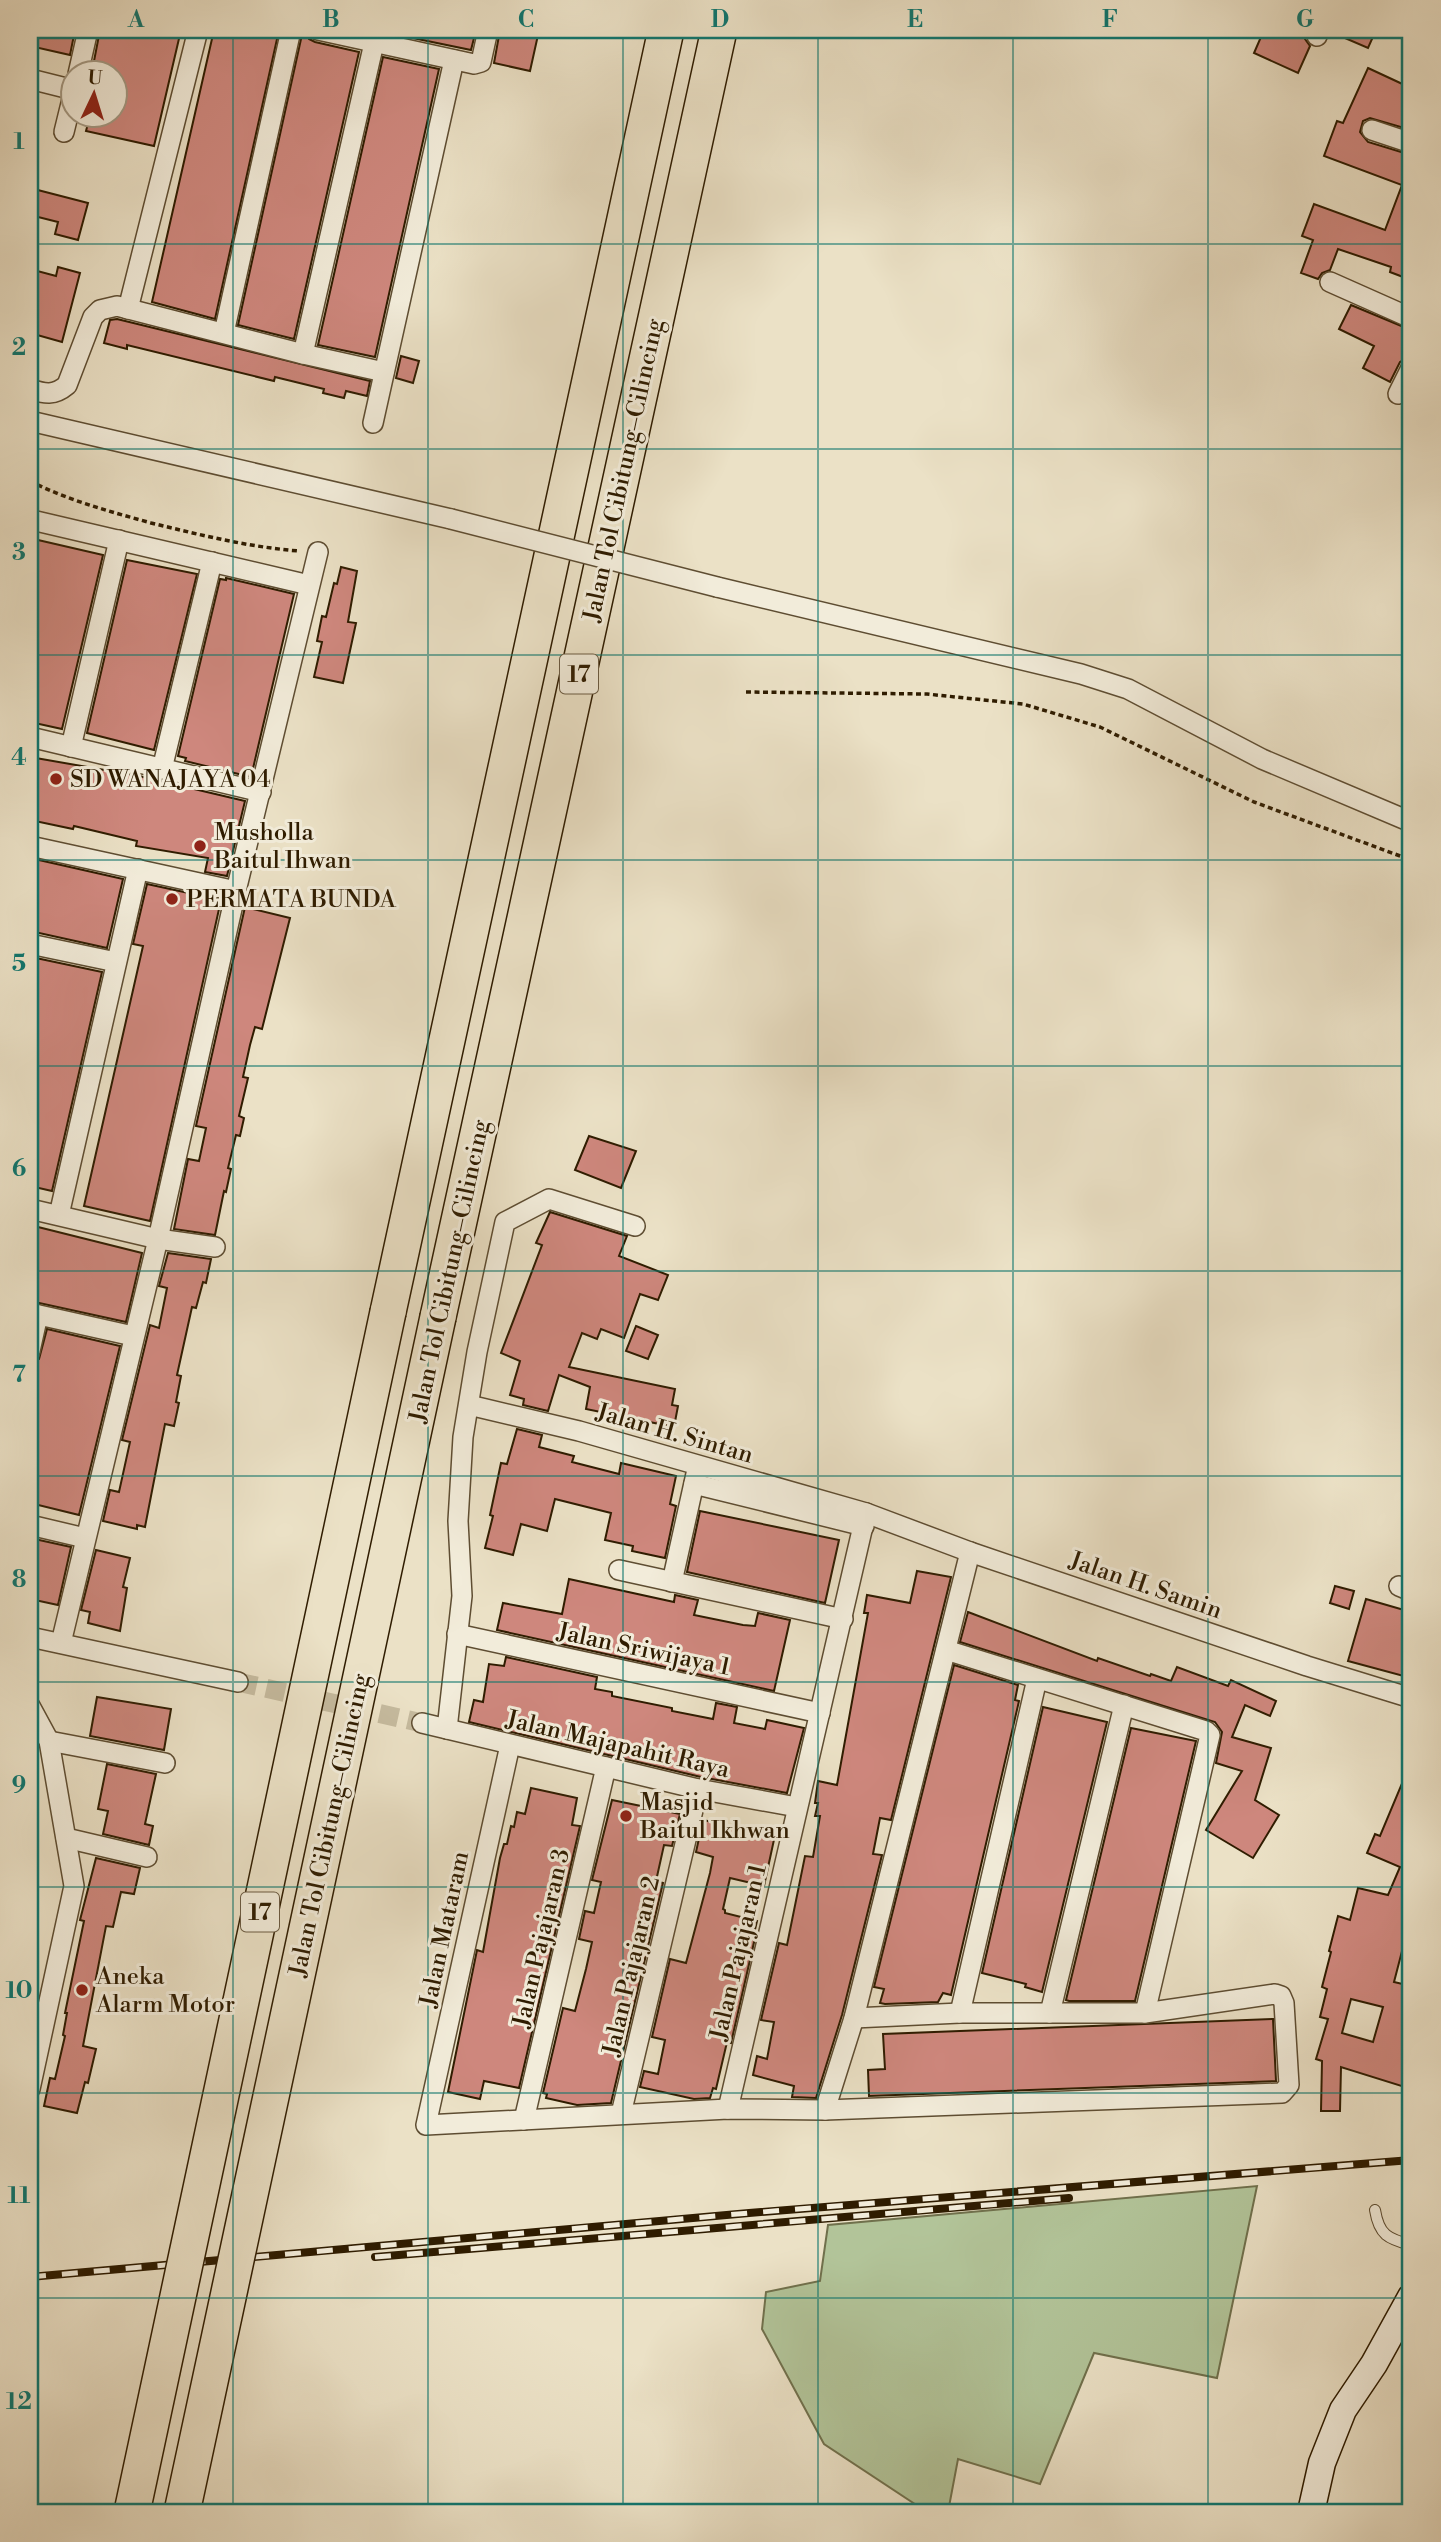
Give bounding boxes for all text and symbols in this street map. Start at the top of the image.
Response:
text: A [127,6,145,34]
text: B [322,6,340,34]
text: C [518,6,534,34]
text: D [711,6,729,34]
text: E [907,6,923,34]
text: F [1102,6,1118,34]
text: G [1296,6,1314,34]
north arrow [60,60,130,130]
text: U [87,66,104,91]
text: 1 [13,128,25,156]
street label: Jalan Tol Cibitung–Cilincing [577,315,671,625]
text: 2 [12,334,26,362]
text: 3 [12,539,26,567]
road number: 17 [560,654,598,694]
text: 4 [11,744,27,772]
place label: SD WANAJAYA 04 [70,765,271,795]
marker: SD WANAJAYA 04 [48,771,64,787]
place label: Musholla Baitul Ihwan [213,818,351,876]
marker: Musholla Baitul Ihwan [192,838,208,854]
place label: PERMATA BUNDA [186,885,396,915]
marker: PERMATA BUNDA [164,891,180,907]
text: 5 [12,950,26,978]
street label: Jalan Tol Cibitung–Cilincing [403,1116,497,1426]
text: 6 [12,1155,26,1183]
text: 7 [12,1361,26,1389]
street label: Jalan H. Sintan [592,1397,757,1471]
street label: Jalan H. Samin [1064,1545,1226,1626]
text: 8 [12,1566,26,1594]
street label: Jalan Sriwijaya 1 [554,1617,734,1683]
street label: Jalan Tol Cibitung–Cilincing [283,1670,377,1980]
street label: Jalan Majapahit Raya [502,1704,733,1785]
text: 9 [12,1772,26,1800]
place label: Masjid Baitul Ikhwan [639,1788,790,1846]
marker: Masjid Baitul Ikhwan [618,1808,634,1824]
street label: Jalan Pajajaran 3 [507,1846,577,2032]
street label: Jalan Mataram [414,1849,476,2011]
street label: Jalan Pajajaran 1 [704,1861,774,2044]
street label: Jalan Pajajaran 2 [597,1874,667,2060]
road number: 17 [241,1893,279,1932]
place label: Aneka Alarm Motor [95,1962,235,2020]
text: 10 [5,1977,33,2005]
marker: Aneka Alarm Motor [74,1982,90,1998]
text: 11 [8,2182,30,2210]
text: 12 [6,2388,32,2416]

